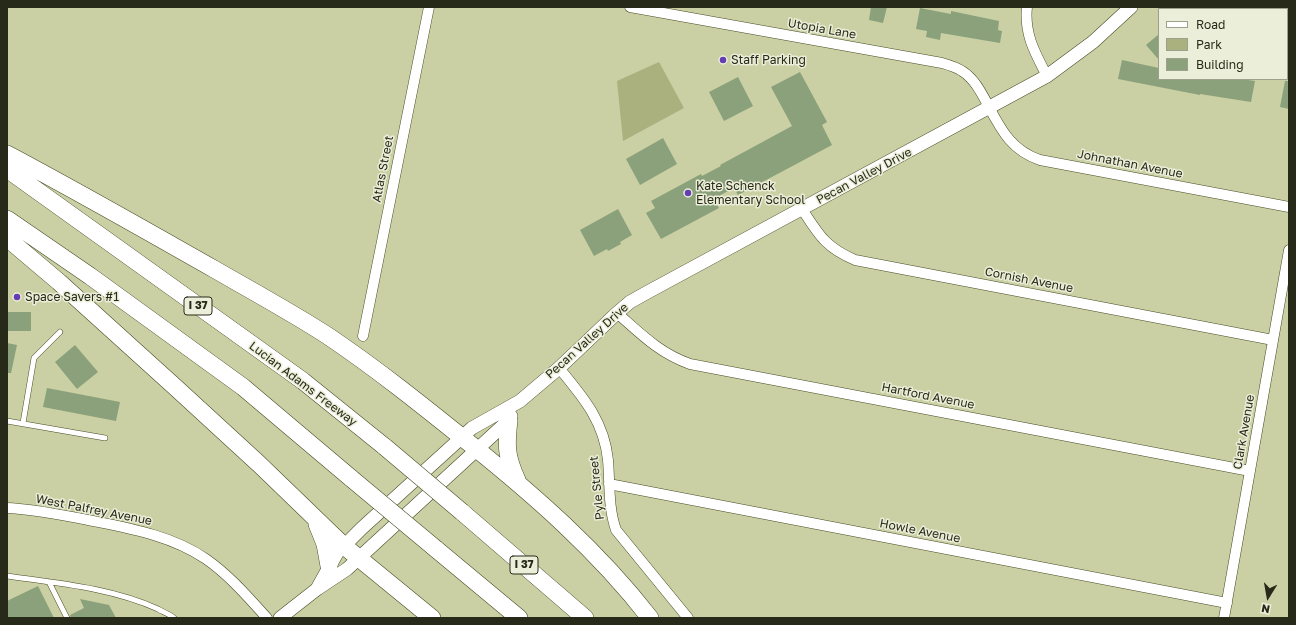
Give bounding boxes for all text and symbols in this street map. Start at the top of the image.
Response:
legend [1158,8,1288,80]
street label: Utopia Lane [787,16,857,42]
text: Road [1196,17,1225,32]
text: Park [1196,37,1222,52]
place label: Staff Parking [731,53,806,67]
marker: Staff Parking [718,55,728,65]
text: Building [1196,57,1244,72]
street label: Atlas Street [369,134,397,204]
street label: Pecan Valley Drive [814,145,914,207]
street label: Johnathan Avenue [1076,147,1184,181]
place label: Kate Schenck Elementary School [696,179,805,207]
marker: Kate Schenck Elementary School [683,188,693,198]
street label: Cornish Avenue [984,264,1074,296]
place label: Space Savers #1 [25,290,119,304]
marker: Space Savers #1 [12,292,22,302]
road number: I 37 [184,297,212,315]
street label: Pecan Valley Drive [543,300,631,382]
street label: Lucian Adams Freeway [246,339,360,429]
street label: Hartford Avenue [880,380,976,412]
street label: Clark Avenue [1230,394,1258,470]
street label: Pyle Street [586,455,608,521]
street label: West Palfrey Avenue [35,492,153,528]
street label: Howle Avenue [878,516,962,546]
road number: I 37 [510,556,538,574]
north arrow [1248,577,1288,617]
text: N [1260,602,1271,616]

